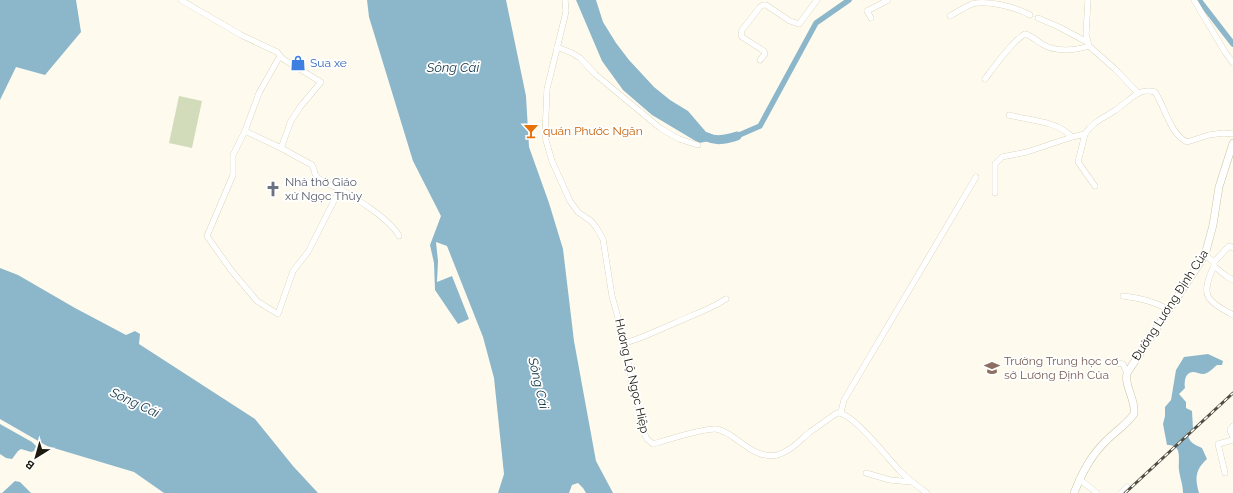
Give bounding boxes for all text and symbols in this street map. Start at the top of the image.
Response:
shop icon: Sua xe [289,54,307,72]
place label: Sua xe [310,56,347,70]
water label: Sông Cái [426,60,480,75]
bar icon: quán Phước Ngân [522,122,540,140]
place label: quán Phước Ngân [543,124,643,138]
place label: Nhà thờ Giáo xứ Ngọc Thủy [285,175,363,203]
church icon: Nhà thờ Giáo xứ Ngọc Thủy [264,180,282,198]
street label: Đường Lương Định Của [1129,247,1211,363]
street label: Hương Lộ Ngọc Hiệp [612,317,652,435]
place label: Trường Trung học cơ sở Lương Định Của [1004,354,1118,382]
water label: Sông Cái [525,355,552,411]
school or university icon: Trường Trung học cơ sở Lương Định Của [983,359,1001,377]
water label: Sông Cái [107,384,163,421]
north arrow [16,437,56,477]
text: B [23,457,37,472]

